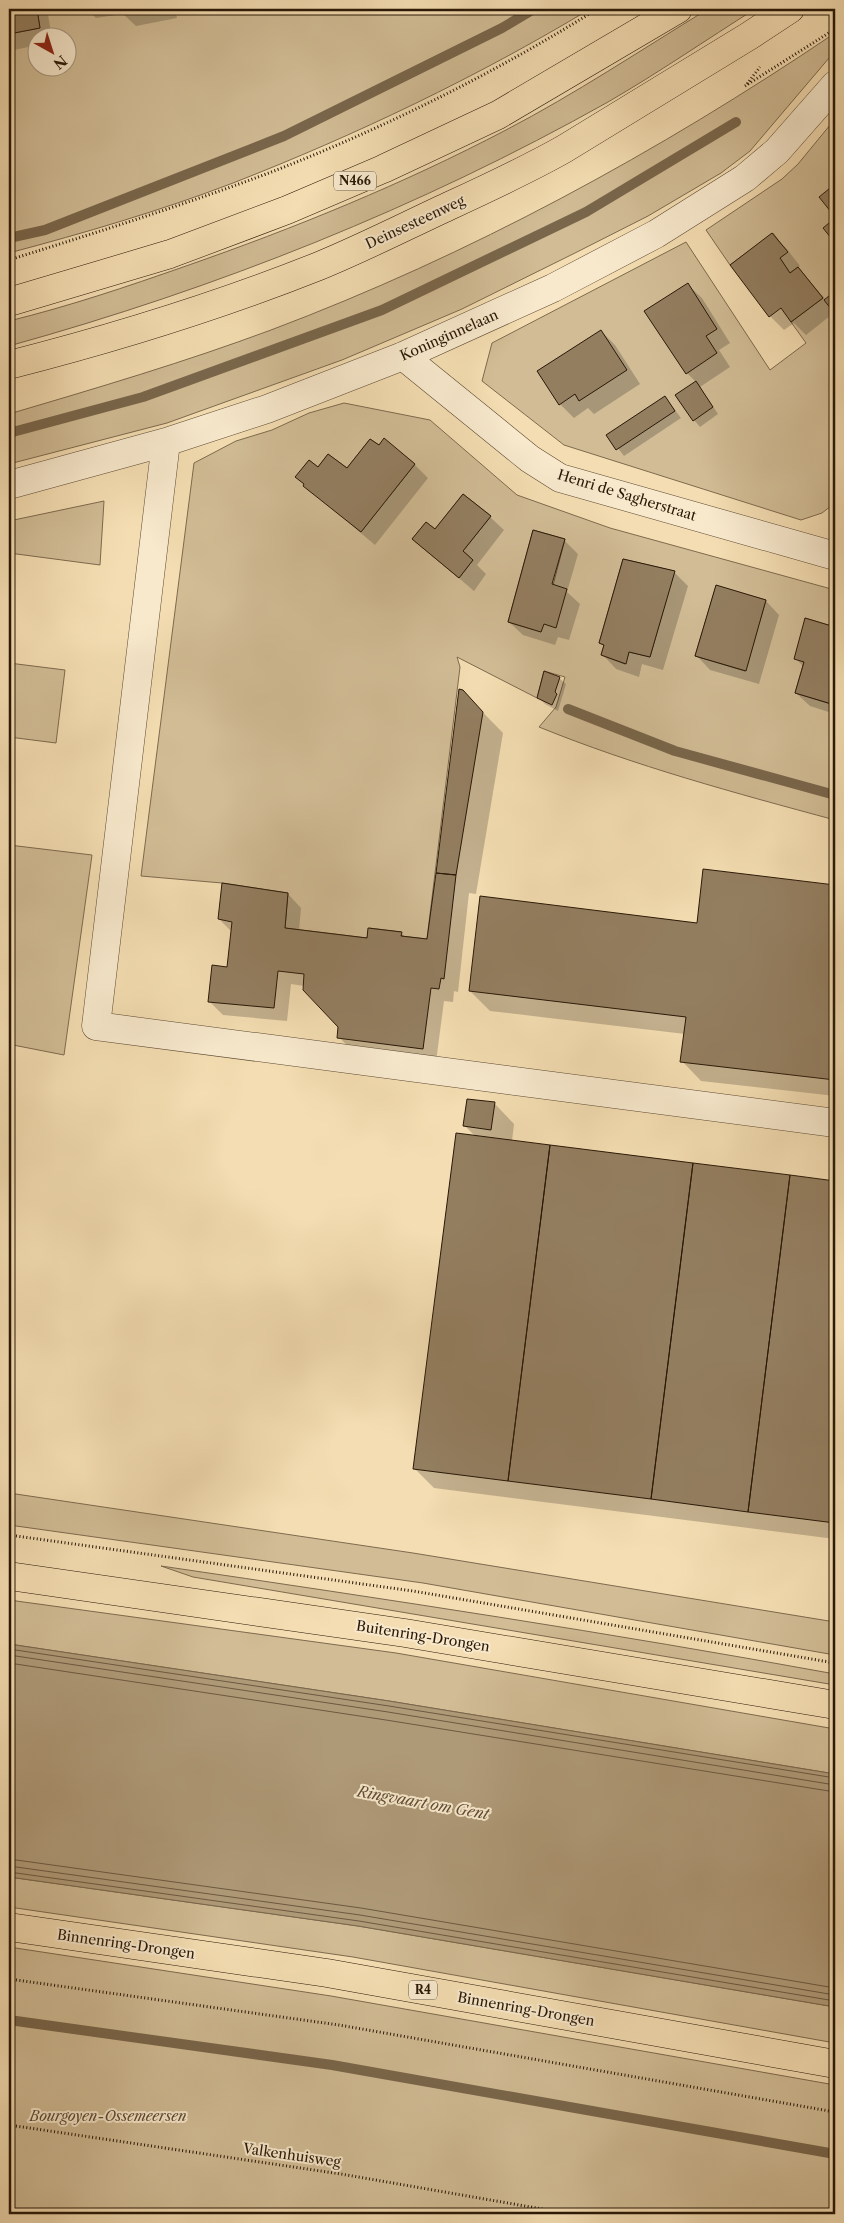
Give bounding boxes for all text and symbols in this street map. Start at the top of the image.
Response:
north arrow [28,28,78,78]
text: N [50,51,71,73]
road number: N466 [334,172,376,190]
street label: Deinsesteenweg [362,191,468,253]
street label: Koninginnelaan [397,305,501,365]
street label: Henri de Sagherstraat [555,465,699,525]
street label: Buitenring-Drongen [355,1617,491,1655]
water label: Ringvaart om Gent [355,1781,491,1824]
street label: Binnenring-Drongen [56,1925,196,1963]
road number: R4 [409,1980,437,2000]
street label: Binnenring-Drongen [456,1988,596,2030]
park label: Bourgoyen-Ossemeersen [29,2107,186,2125]
street label: Valkenhuisweg [241,2139,343,2171]

